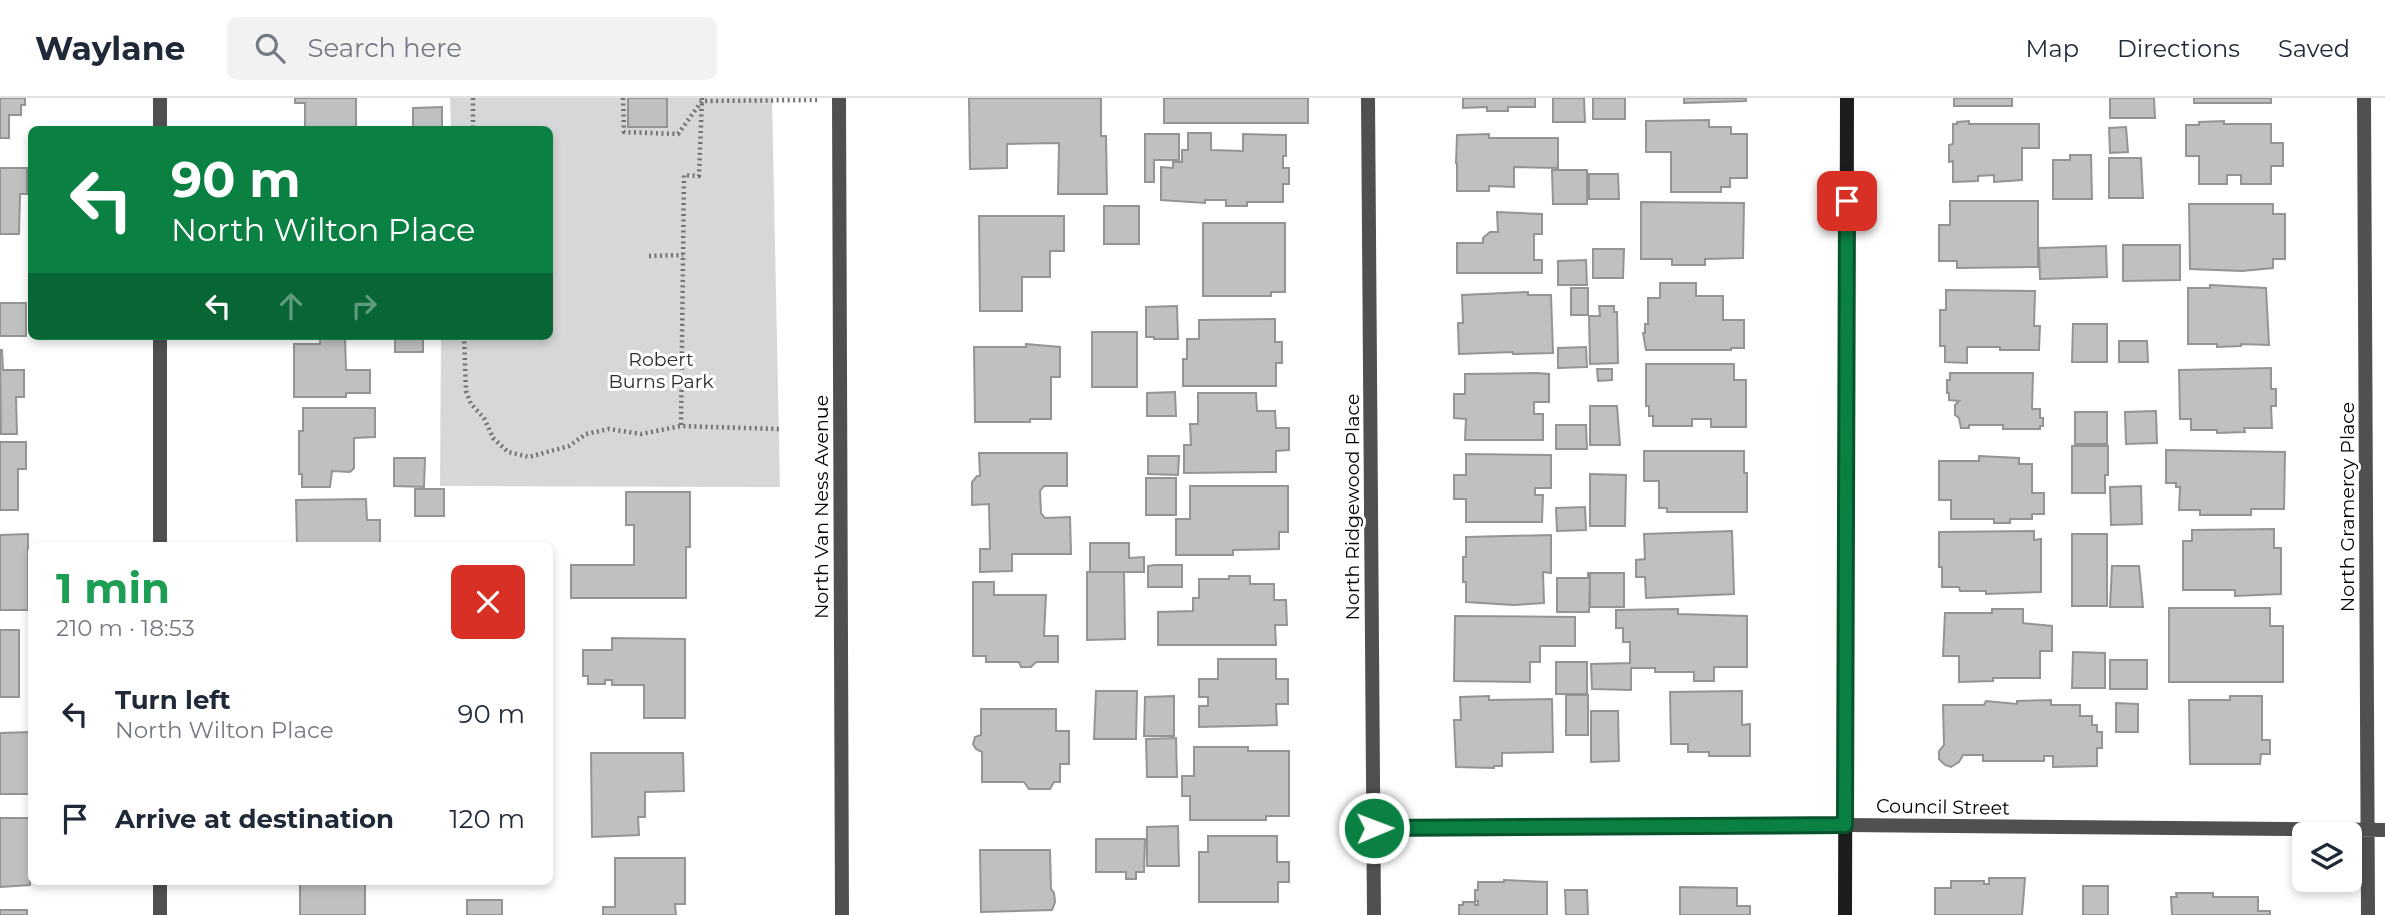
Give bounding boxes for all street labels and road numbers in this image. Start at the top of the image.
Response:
street label: North Ridgewood Place [1341,394,1364,620]
street label: North Van Ness Avenue [810,395,833,619]
street label: North Gramercy Place [2336,402,2359,612]
street label: Council Street [1876,794,2010,820]

